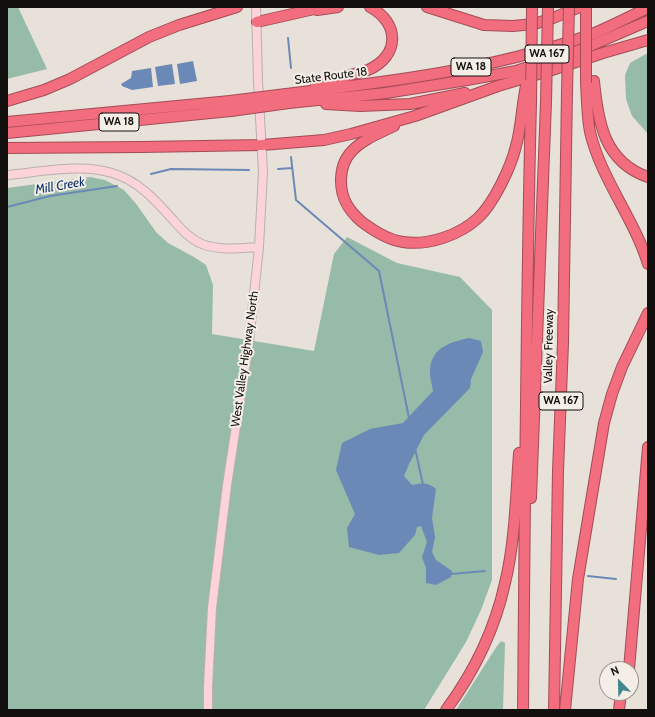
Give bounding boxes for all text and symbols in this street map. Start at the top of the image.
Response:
road number: WA 167 [525,45,569,63]
road number: WA 18 [451,58,491,76]
street label: State Route 18 [294,64,368,88]
road number: WA 18 [99,113,139,131]
water label: Mill Creek [34,174,86,198]
street label: West Valley Highway North [228,290,262,428]
street label: Valley Freeway [541,308,557,384]
road number: WA 167 [539,392,583,410]
north arrow [599,661,639,701]
text: N [608,663,621,679]

